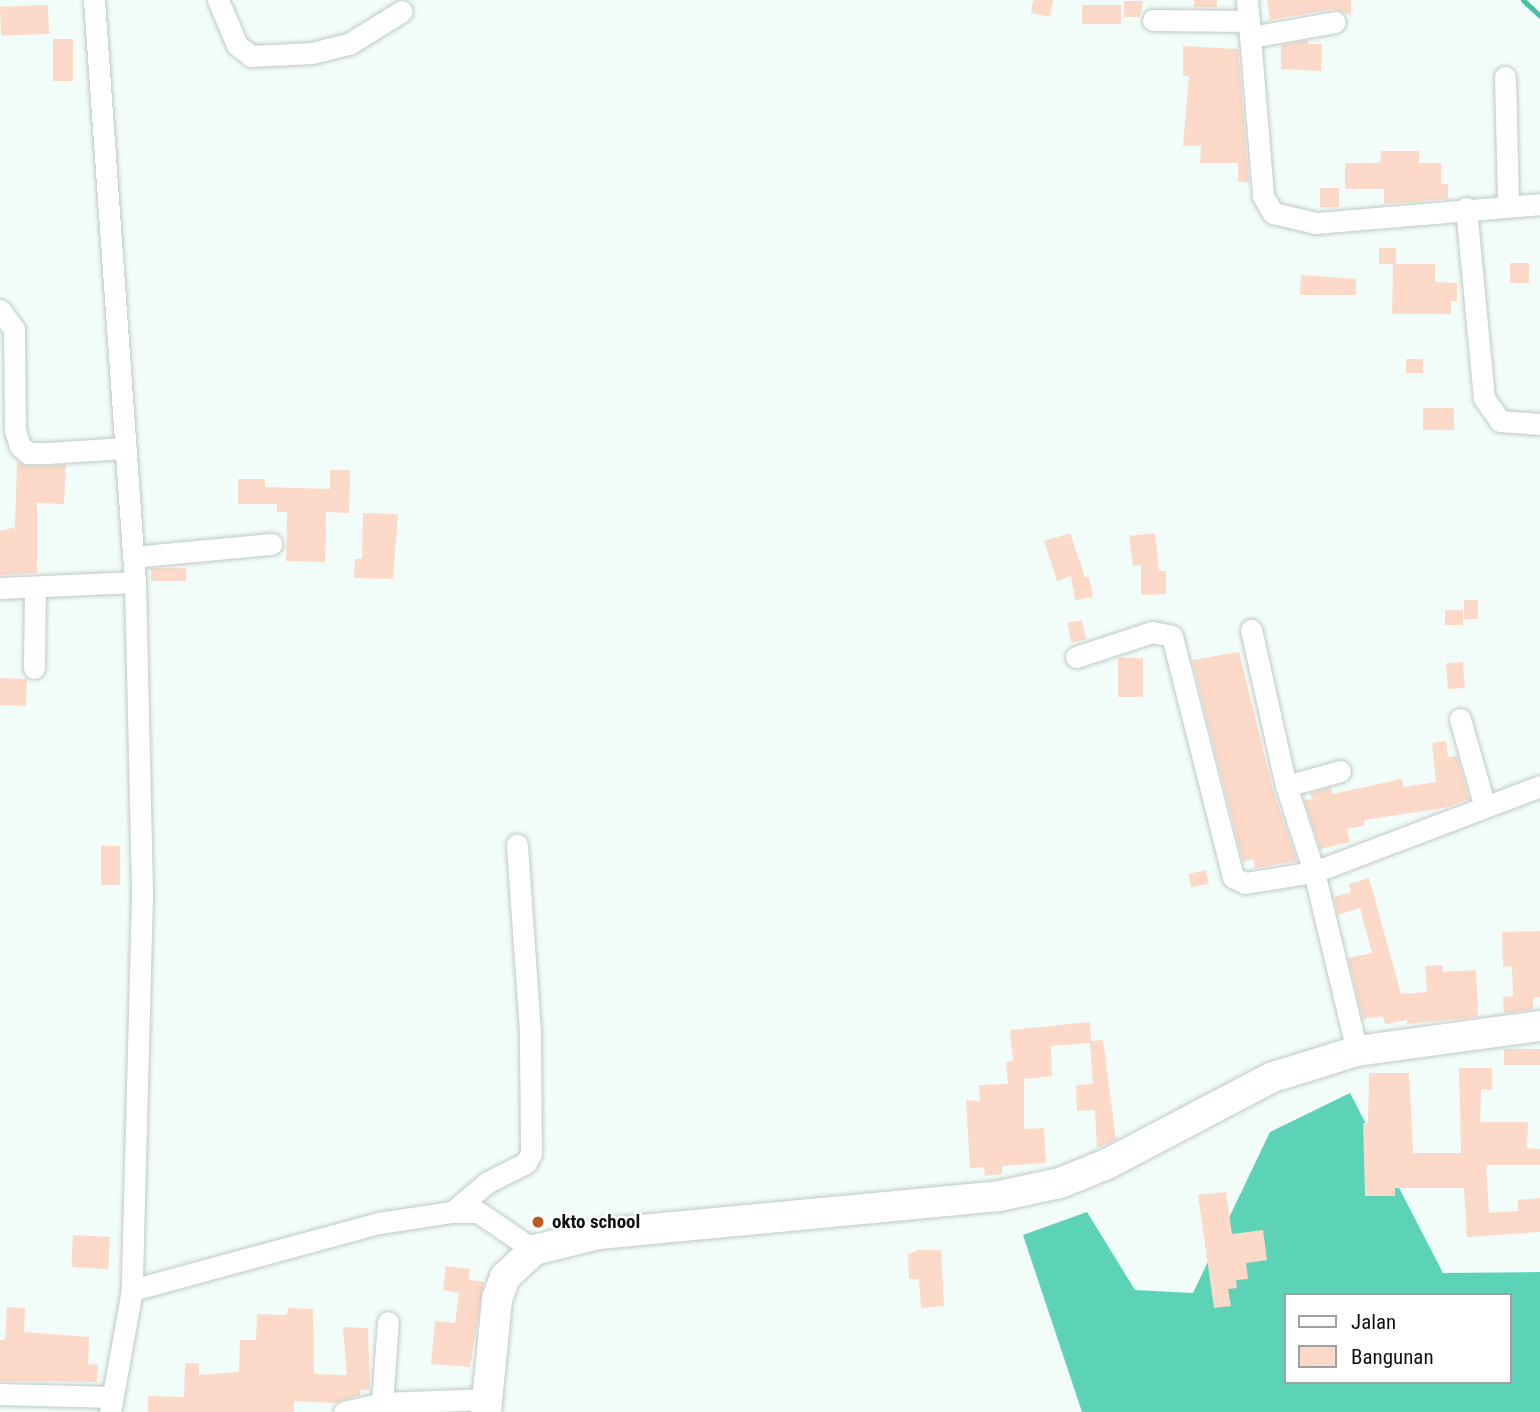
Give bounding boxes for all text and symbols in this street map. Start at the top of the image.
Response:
place label: okto school [552,1211,640,1233]
marker: okto school [530,1214,546,1230]
legend [1284,1293,1512,1384]
text: Jalan [1351,1310,1396,1334]
text: Bangunan [1351,1345,1434,1369]

